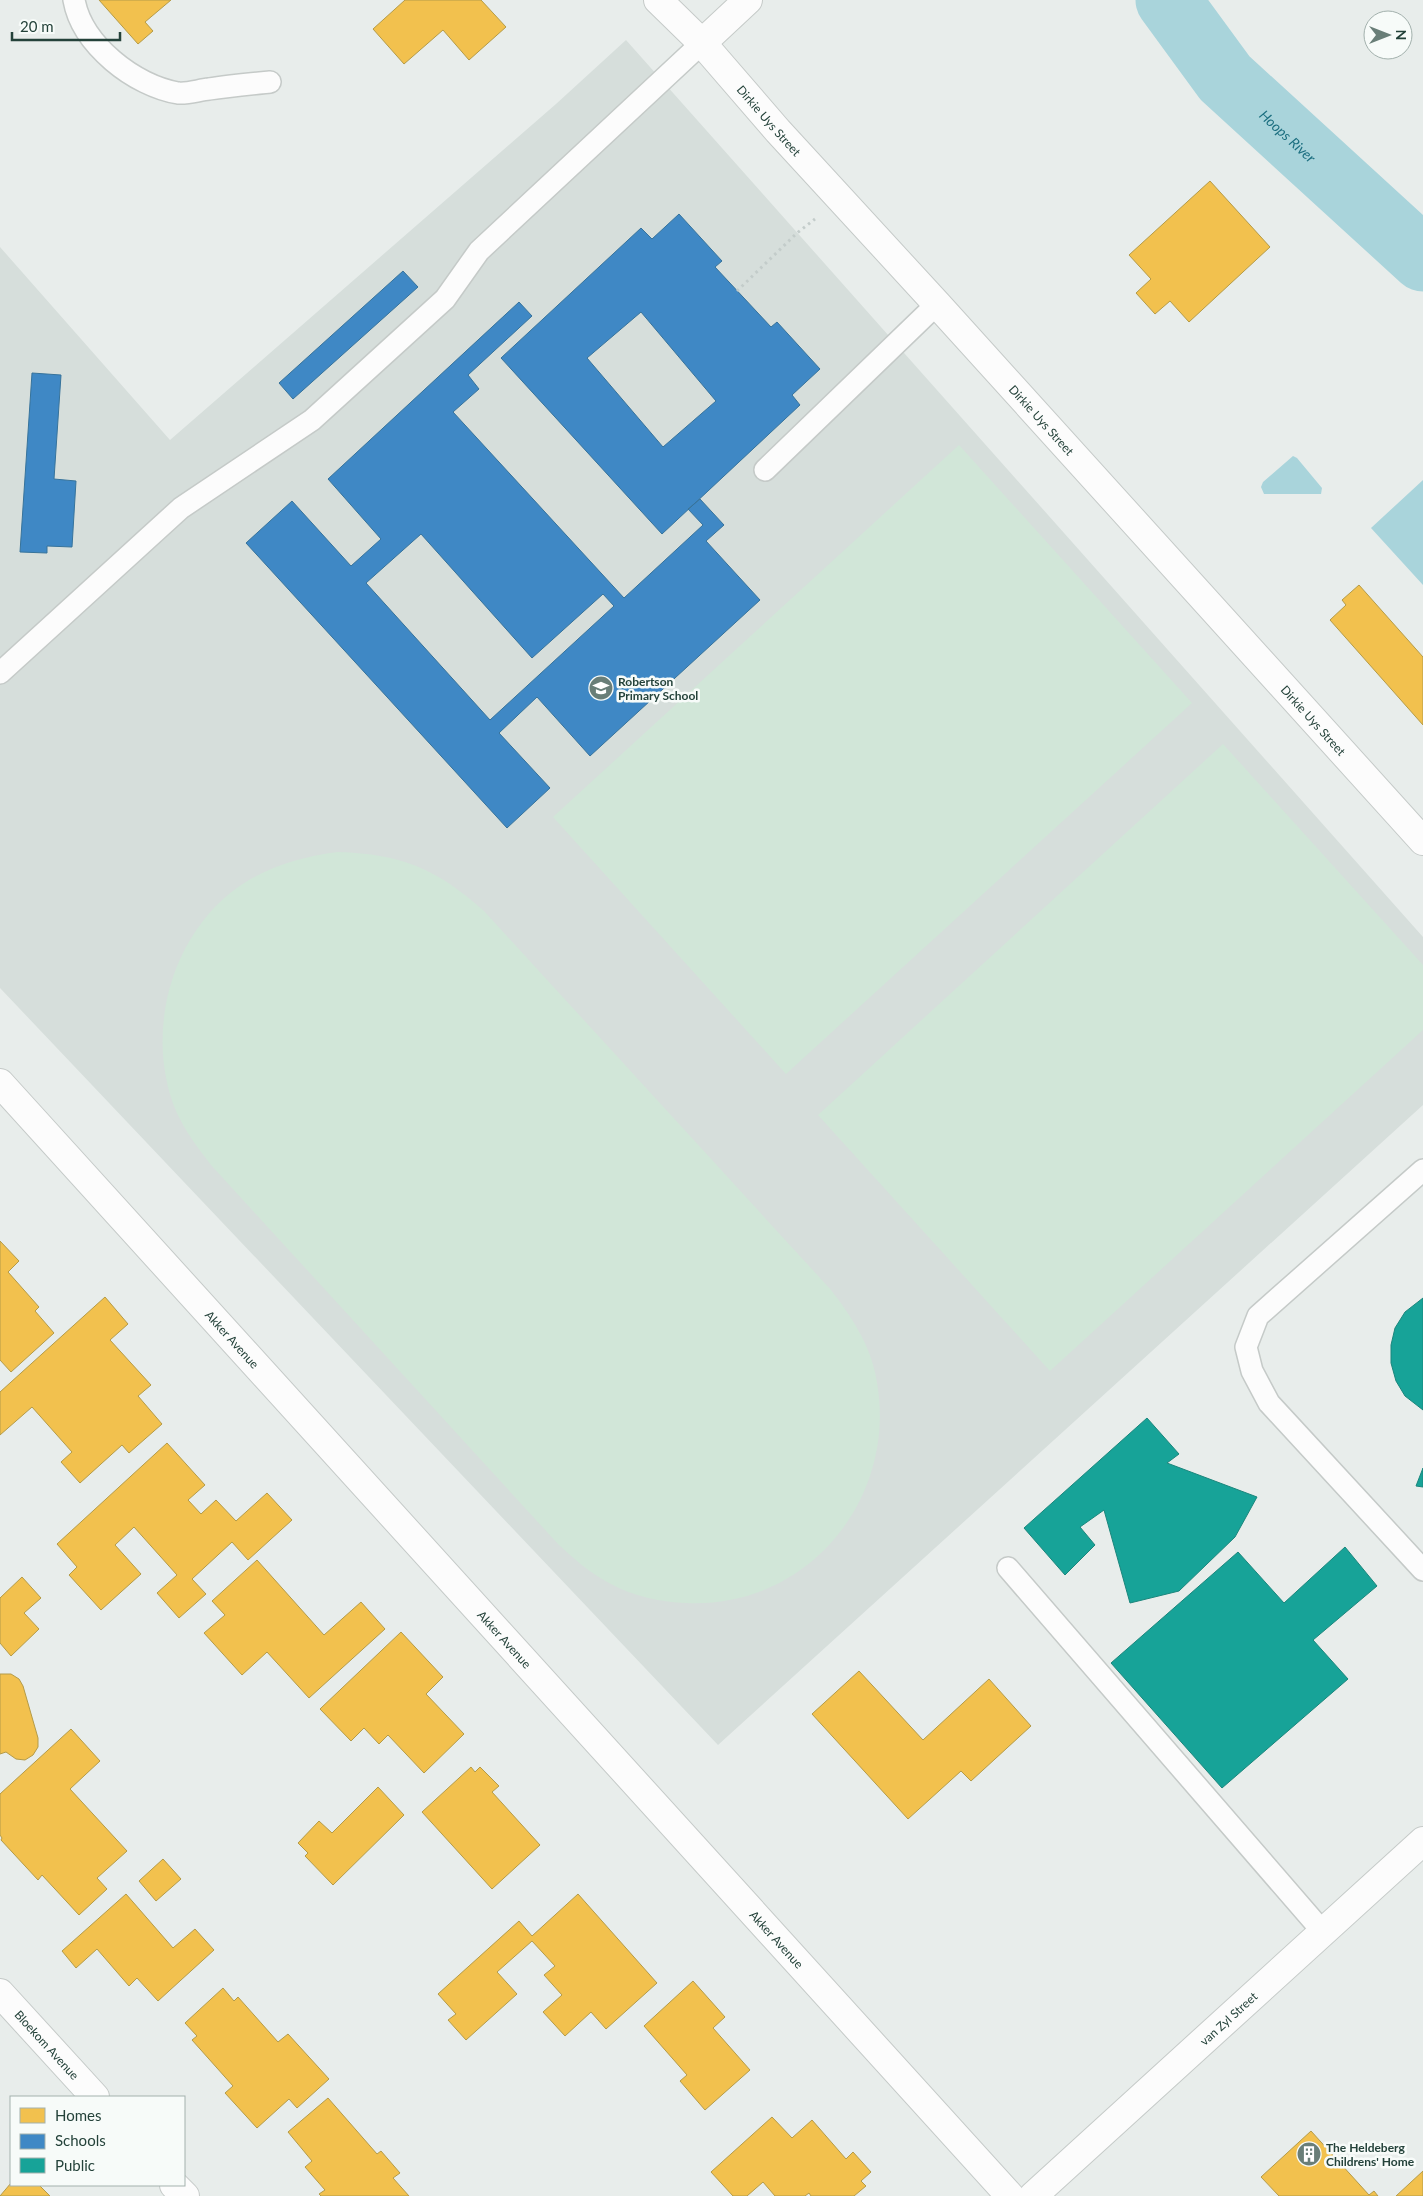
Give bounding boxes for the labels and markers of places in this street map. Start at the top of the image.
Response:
place label: Robertson Primary School [618,674,698,703]
school or university icon: Robertson Primary School [588,675,614,701]
place label: The Heldeberg Childrens' Home [1326,2140,1415,2169]
building icon: The Heldeberg Childrens' Home [1296,2141,1322,2167]

